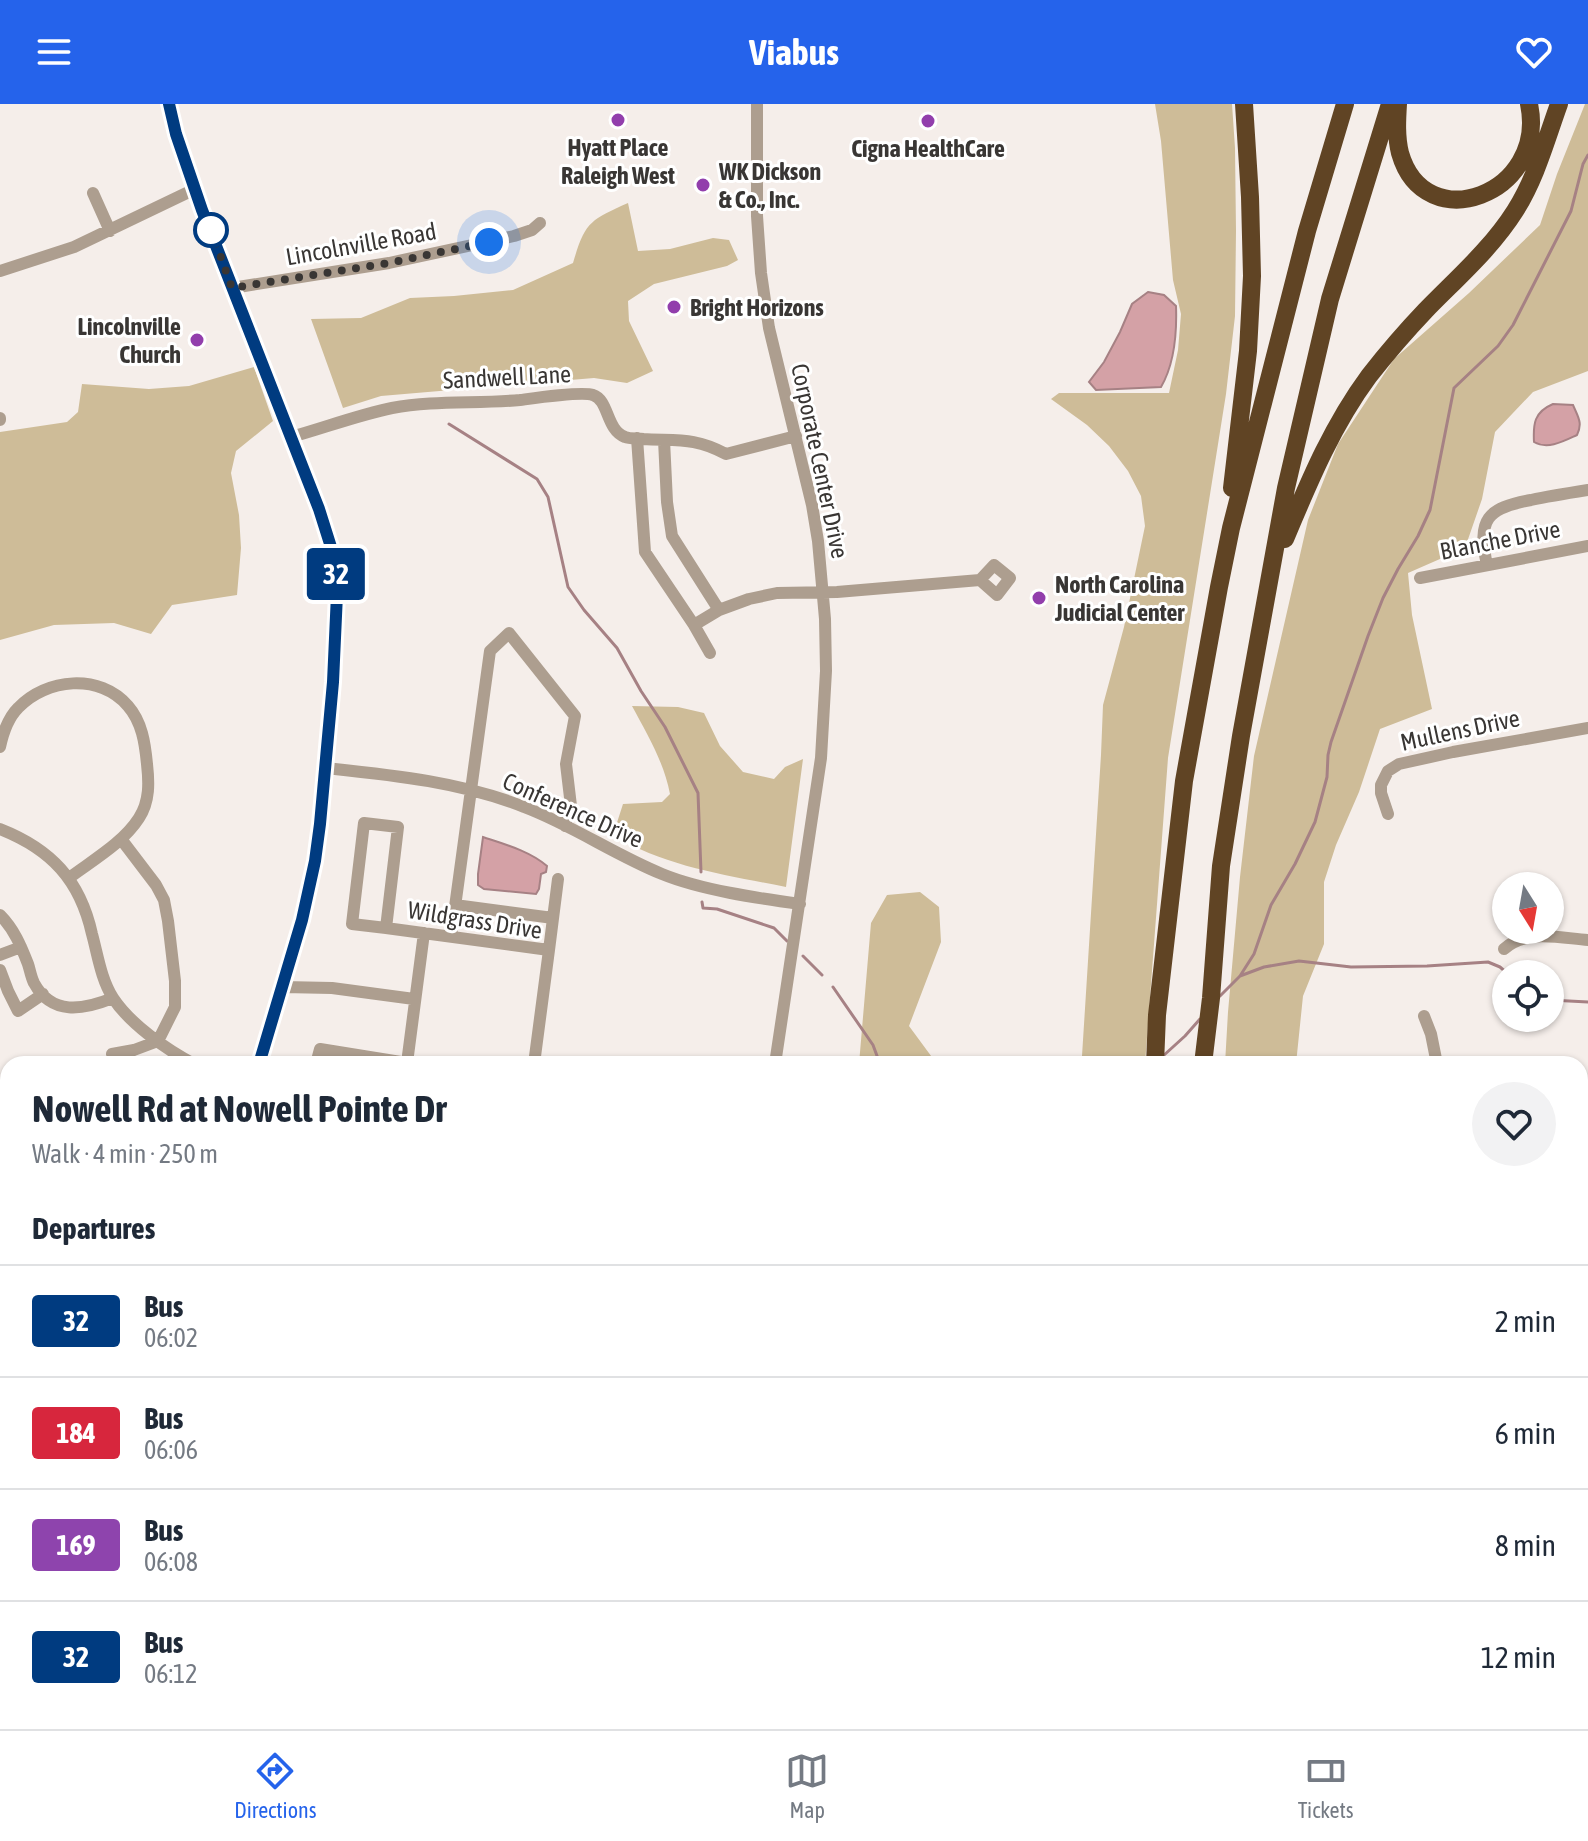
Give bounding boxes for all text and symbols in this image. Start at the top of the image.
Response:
icon: menu [32,30,76,74]
icon: heart [1512,30,1556,74]
text: Viabus [749,31,839,73]
marker: Hyatt Place Raleigh West [609,111,627,129]
marker: Cigna HealthCare [919,112,937,130]
place label: Hyatt Place Raleigh West [561,134,675,189]
place label: Cigna HealthCare [851,135,1005,162]
place label: WK Dickson & Co., Inc. [718,158,821,213]
marker: WK Dickson & Co., Inc. [694,176,712,194]
unlabelled marker [194,213,228,247]
street label: Lincolnville Road [284,217,438,271]
your location [469,222,509,262]
place label: Bright Horizons [690,294,824,321]
marker: Bright Horizons [665,298,683,316]
place label: Lincolnville Church [78,313,181,368]
marker: Lincolnville Church [188,331,206,349]
street label: Sandwell Lane [442,360,572,394]
street label: Corporate Center Drive [786,361,854,561]
street label: Blanche Drive [1438,515,1562,565]
line badge: 32 [300,548,372,600]
text: 32 [323,558,349,590]
place label: North Carolina Judicial Center [1054,571,1185,626]
marker: North Carolina Judicial Center [1030,589,1048,607]
street label: Mullens Drive [1398,704,1522,756]
street label: Conference Drive [499,767,647,853]
north arrow [1492,872,1564,944]
map controls [1492,872,1564,1032]
street label: Wildgrass Drive [406,896,544,944]
button: locate [1492,960,1564,1032]
button: heart [1472,1082,1556,1166]
text: Nowell Rd at Nowell Pointe Dr [32,1087,446,1130]
text: Walk · 4 min · 250 m [32,1139,218,1169]
text: Departures [32,1211,155,1245]
text: Bus [144,1289,183,1323]
text: 2 min [1495,1304,1556,1338]
text: 32 [63,1305,89,1337]
text: 06:02 [144,1323,198,1353]
text: Bus [144,1401,183,1435]
text: 6 min [1495,1416,1556,1450]
text: 184 [56,1417,96,1449]
text: 06:06 [144,1435,198,1465]
text: Bus [144,1513,183,1547]
text: 8 min [1495,1528,1556,1562]
text: 169 [56,1529,96,1561]
text: 06:08 [144,1547,198,1577]
text: Bus [144,1625,183,1659]
text: 12 min [1481,1640,1556,1674]
text: 32 [63,1641,89,1673]
text: 06:12 [144,1659,198,1689]
tab: Directions [234,1749,316,1823]
tab: Map [785,1749,829,1823]
tab: Tickets [1298,1749,1354,1823]

